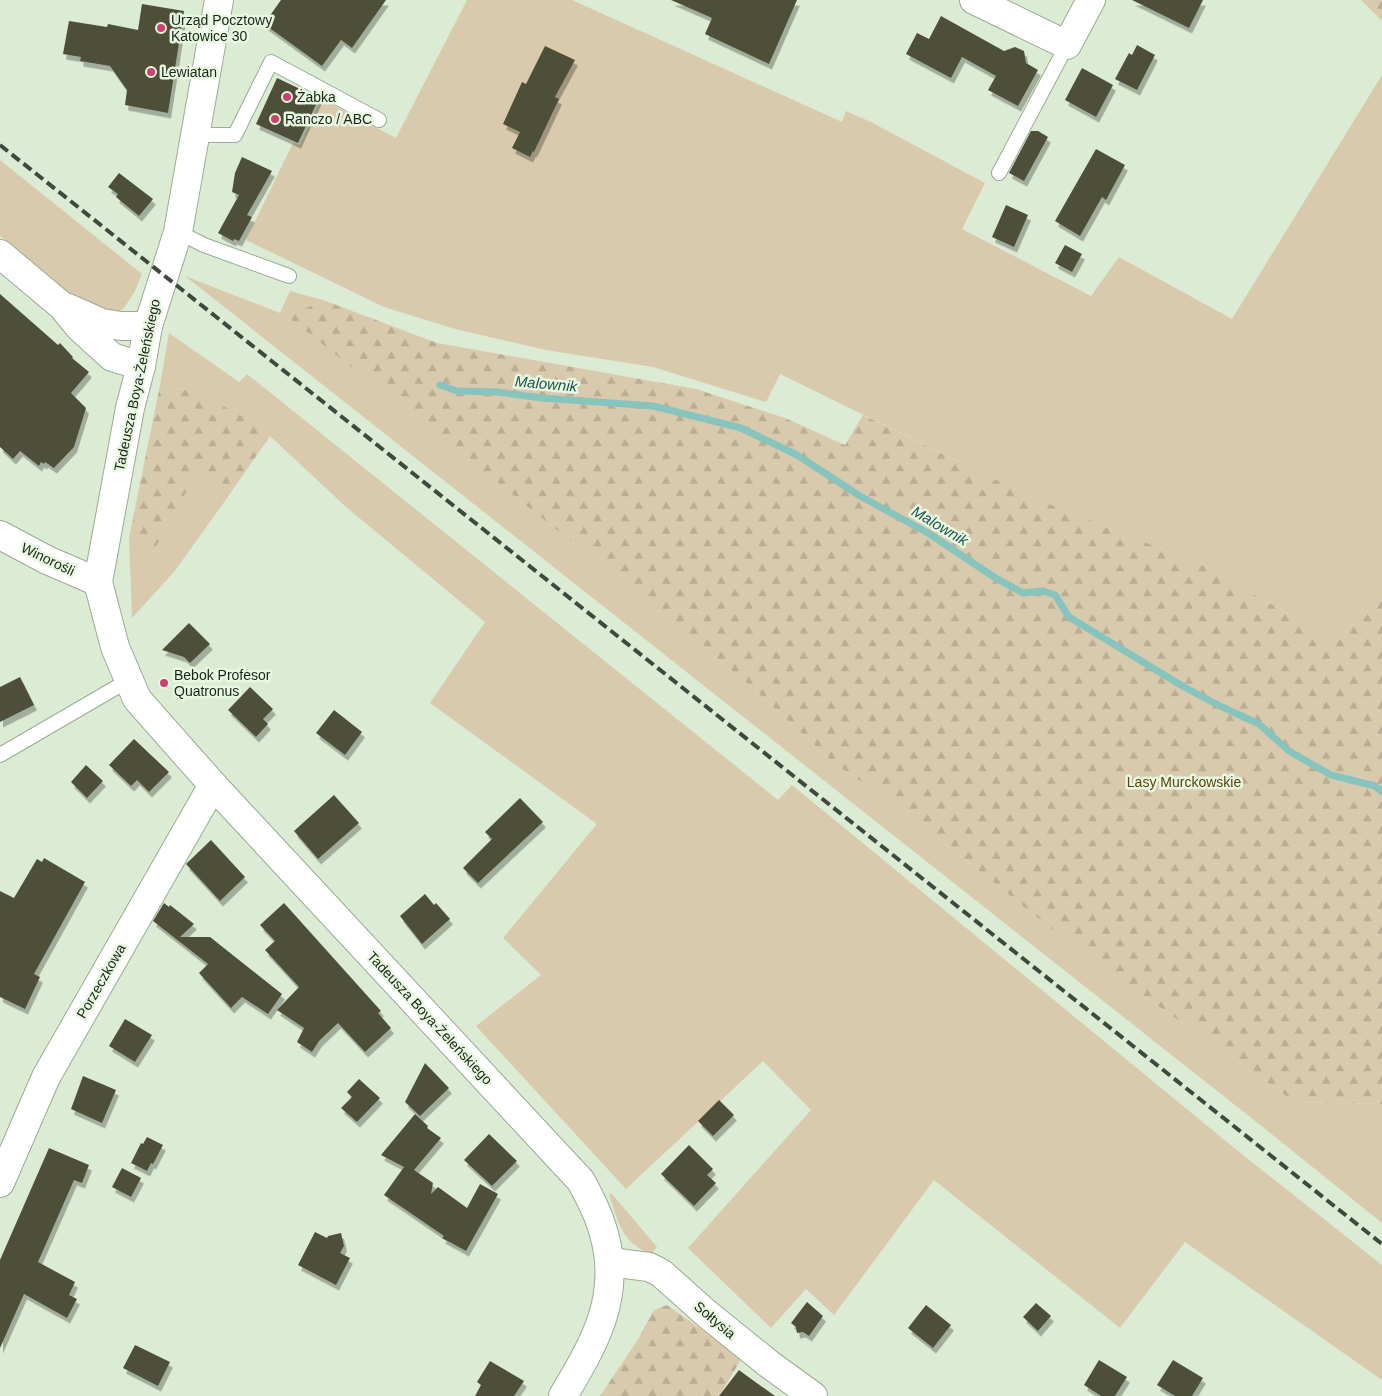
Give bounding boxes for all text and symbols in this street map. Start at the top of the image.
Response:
place label: Urząd Pocztowy Katowice 30 [171,12,272,44]
marker: Urząd Pocztowy Katowice 30 [155,22,167,34]
place label: Lewiatan [161,64,217,80]
marker: Lewiatan [145,66,157,78]
place label: Żabka [297,88,336,105]
marker: Żabka [281,91,293,103]
place label: Ranczo / ABC [285,111,372,127]
marker: Ranczo / ABC [269,113,281,125]
street label: Tadeusza Boya-Żeleńskiego [110,297,163,473]
water label: Malownik [514,372,579,395]
water label: Malownik [909,502,973,550]
street label: Winorośli [19,539,77,579]
place label: Bebok Profesor Quatronus [174,667,271,699]
marker: Bebok Profesor Quatronus [158,677,170,689]
park label: Lasy Murckowskie [1127,774,1241,790]
street label: Porzeczkowa [73,941,129,1021]
street label: Tadeusza Boya-Żeleńskiego [364,948,497,1088]
street label: Sołtysia [691,1298,739,1342]

